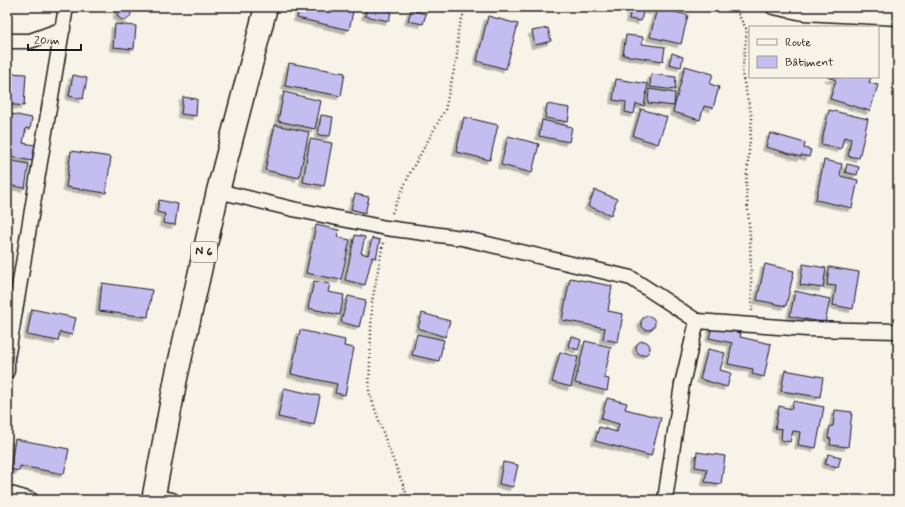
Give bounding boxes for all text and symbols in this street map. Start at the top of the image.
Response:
scale bar [28,26,81,52]
legend [749,26,879,78]
text: 20 m [34,33,60,49]
text: Route [785,35,811,51]
text: Bâtiment [785,55,834,71]
road number: N 6 [191,242,217,262]

